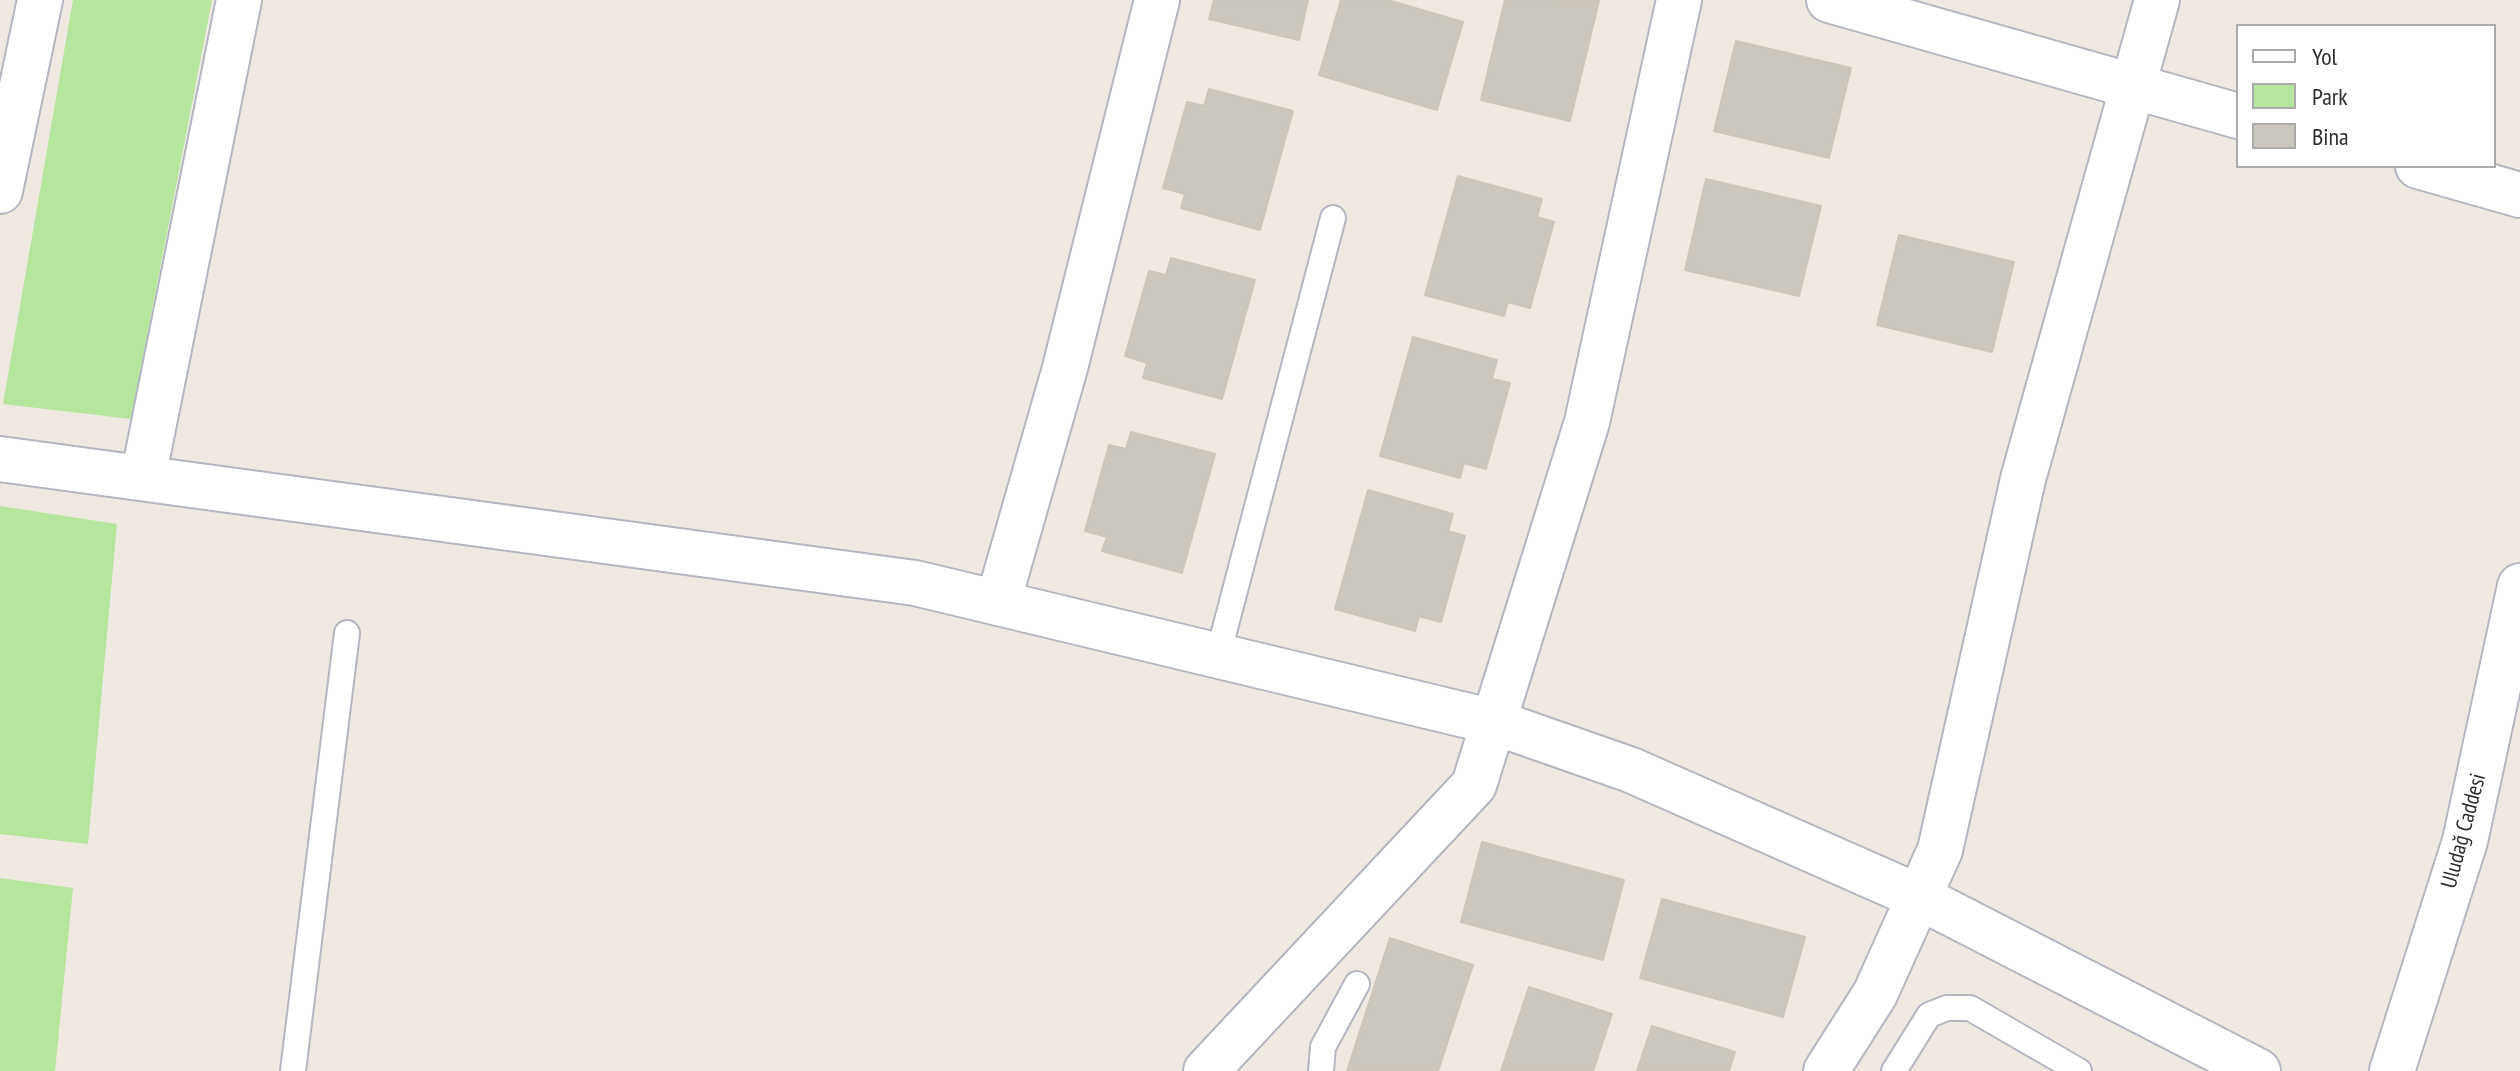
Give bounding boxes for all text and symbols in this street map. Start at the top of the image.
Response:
legend [2236,24,2496,168]
text: Yol [2312,41,2337,72]
text: Park [2312,81,2348,112]
text: Bina [2312,121,2349,152]
street label: Uludağ Caddesi [2436,771,2492,891]

